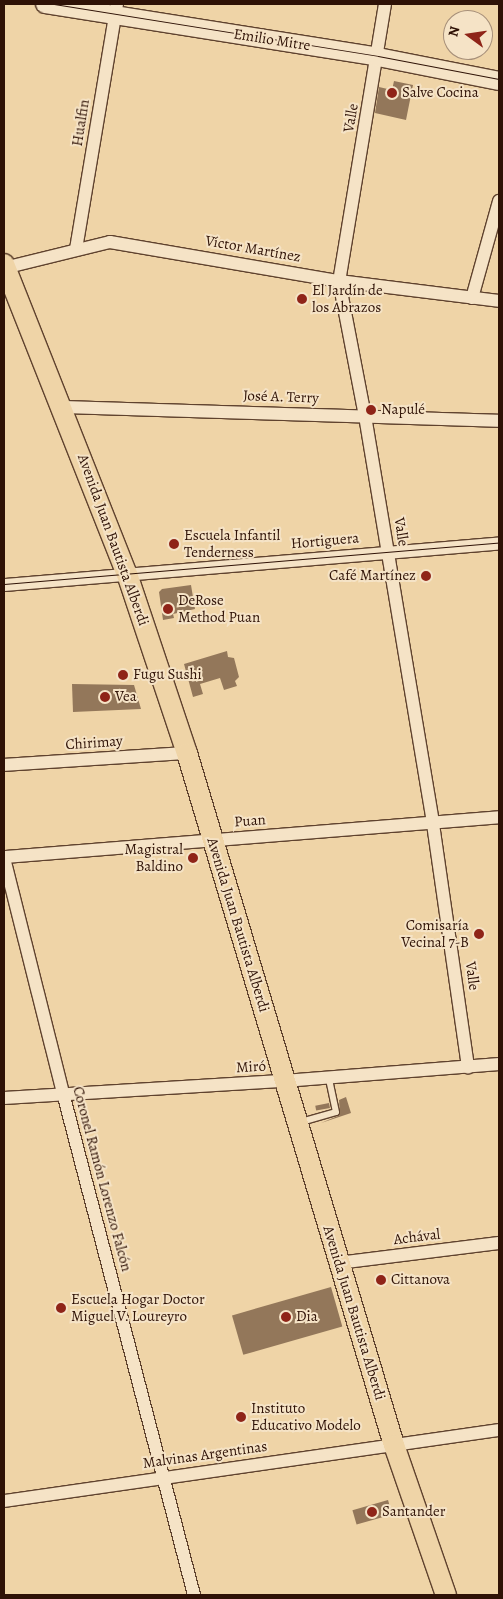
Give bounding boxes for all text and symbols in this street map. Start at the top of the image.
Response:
north arrow [443,10,493,60]
text: N [443,24,464,39]
street label: Emilio Mitre [232,25,312,55]
place label: Salve Cocina [402,84,479,102]
marker: Salve Cocina [386,87,398,99]
street label: Hualfin [68,98,94,148]
street label: Valle [340,102,362,134]
street label: Víctor Martínez [204,232,302,266]
place label: El Jardín de los Abrazos [312,281,383,316]
marker: El Jardín de los Abrazos [296,293,308,305]
street label: José A. Terry [243,387,319,407]
place label: Napulé [381,401,425,419]
marker: Napulé [365,404,377,416]
street label: Avenida Juan Bautista Alberdi [74,452,152,628]
street label: Valle [390,516,412,548]
place label: Escuela Infantil Tenderness [184,526,280,561]
street label: Hortiguera [290,529,360,553]
marker: Escuela Infantil Tenderness [168,538,180,550]
place label: Café Martínez [329,567,416,585]
marker: Café Martínez [420,570,432,582]
place label: DeRose Method Puan [178,591,260,626]
marker: DeRose Method Puan [162,603,174,615]
place label: Fugu Sushi [133,666,202,684]
marker: Fugu Sushi [117,669,129,681]
place label: Vea [115,688,137,706]
marker: Vea [99,691,111,703]
street label: Chirimay [65,732,123,754]
street label: Puan [234,811,266,831]
street label: Avenida Juan Bautista Alberdi [203,836,273,1014]
place label: Magistral Baldino [124,840,183,875]
marker: Magistral Baldino [187,852,199,864]
place label: Comisaría Vecinal 7-B [401,916,469,951]
marker: Comisaría Vecinal 7-B [473,928,485,940]
street label: Valle [461,960,483,992]
street label: Miró [236,1057,266,1077]
street label: Coronel Ramón Lorenzo Falcón [69,1085,135,1273]
street label: Avenida Juan Bautista Alberdi [319,1224,389,1402]
street label: Achával [393,1225,441,1249]
place label: Cittanova [391,1271,450,1289]
marker: Cittanova [375,1274,387,1286]
place label: Escuela Hogar Doctor Miguel V. Loureyro [71,1290,205,1325]
marker: Escuela Hogar Doctor Miguel V. Loureyro [55,1302,67,1314]
place label: Dia [296,1308,318,1326]
marker: Dia [280,1311,292,1323]
place label: Instituto Educativo Modelo [251,1399,361,1434]
marker: Instituto Educativo Modelo [235,1411,247,1423]
street label: Malvinas Argentinas [142,1437,268,1473]
place label: Santander [382,1503,446,1521]
marker: Santander [366,1506,378,1518]

